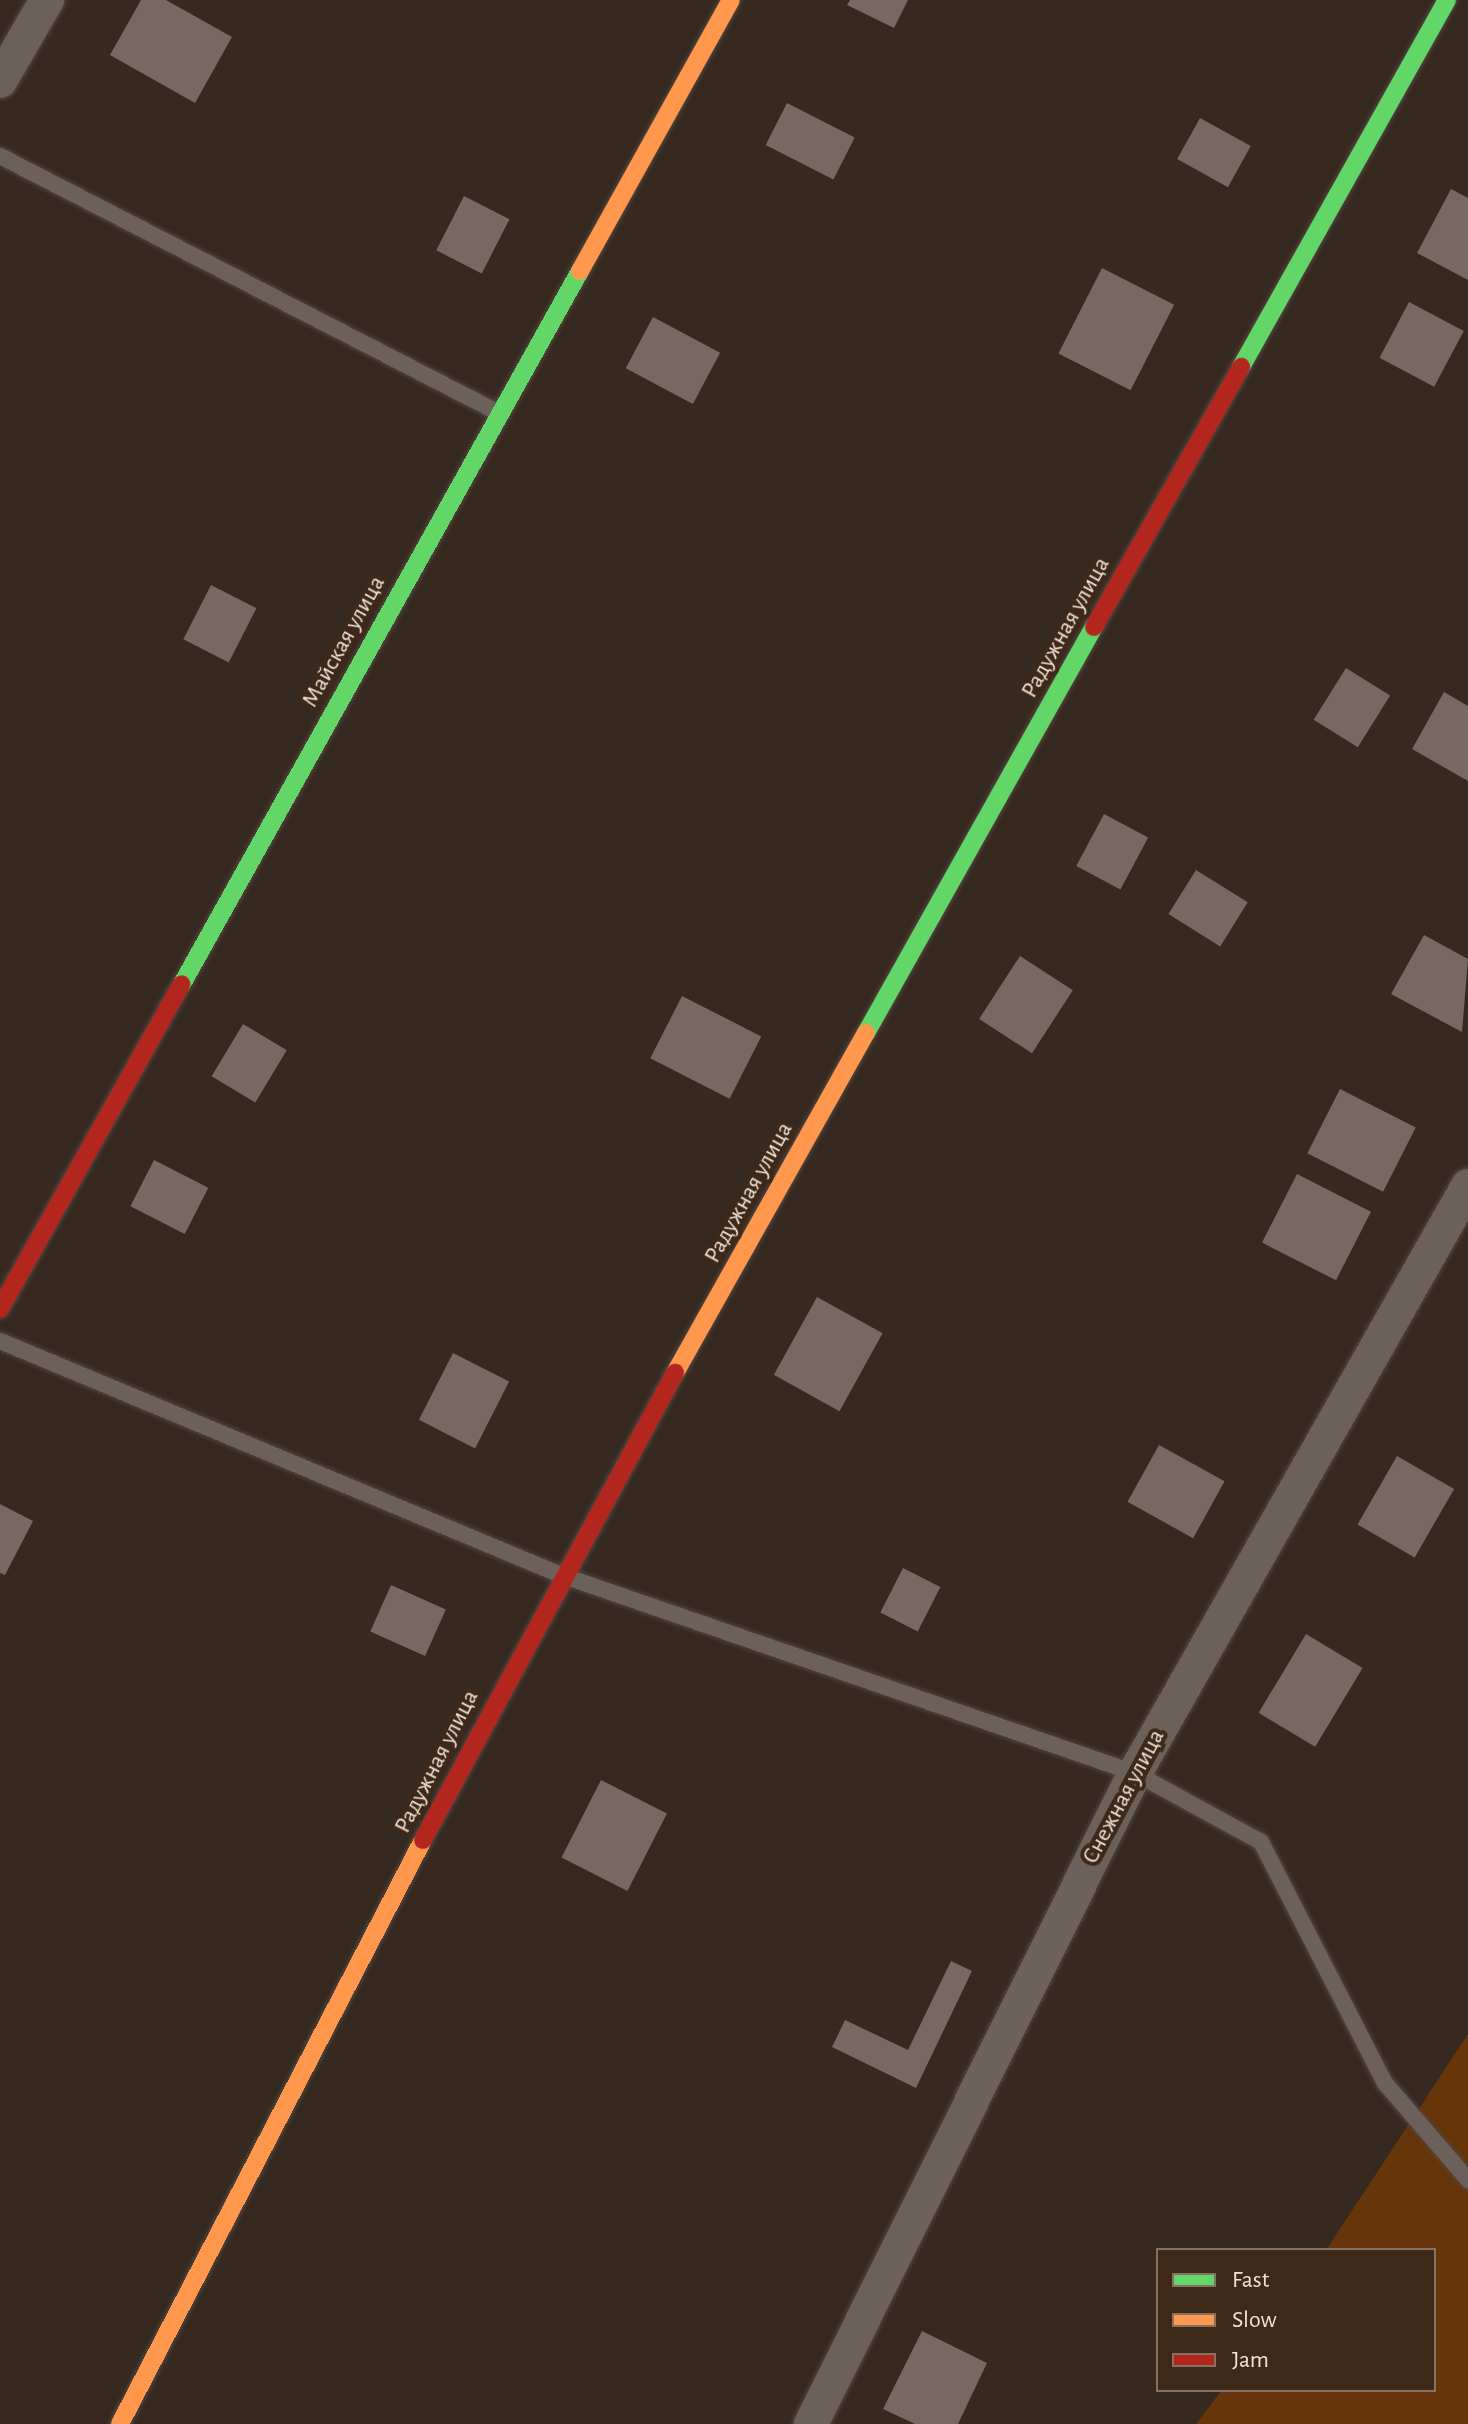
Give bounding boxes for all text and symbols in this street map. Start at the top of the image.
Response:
street label: Радужная улица [1015,553,1117,703]
street label: Майская улица [296,571,392,713]
street label: Радужная улица [698,1118,800,1268]
street label: Радужная улица [389,1686,485,1838]
street label: Снежная улица [1076,1725,1172,1869]
legend [1156,2248,1436,2392]
text: Fast [1232,2268,1269,2292]
text: Slow [1232,2308,1277,2332]
text: Jam [1232,2348,1269,2372]

